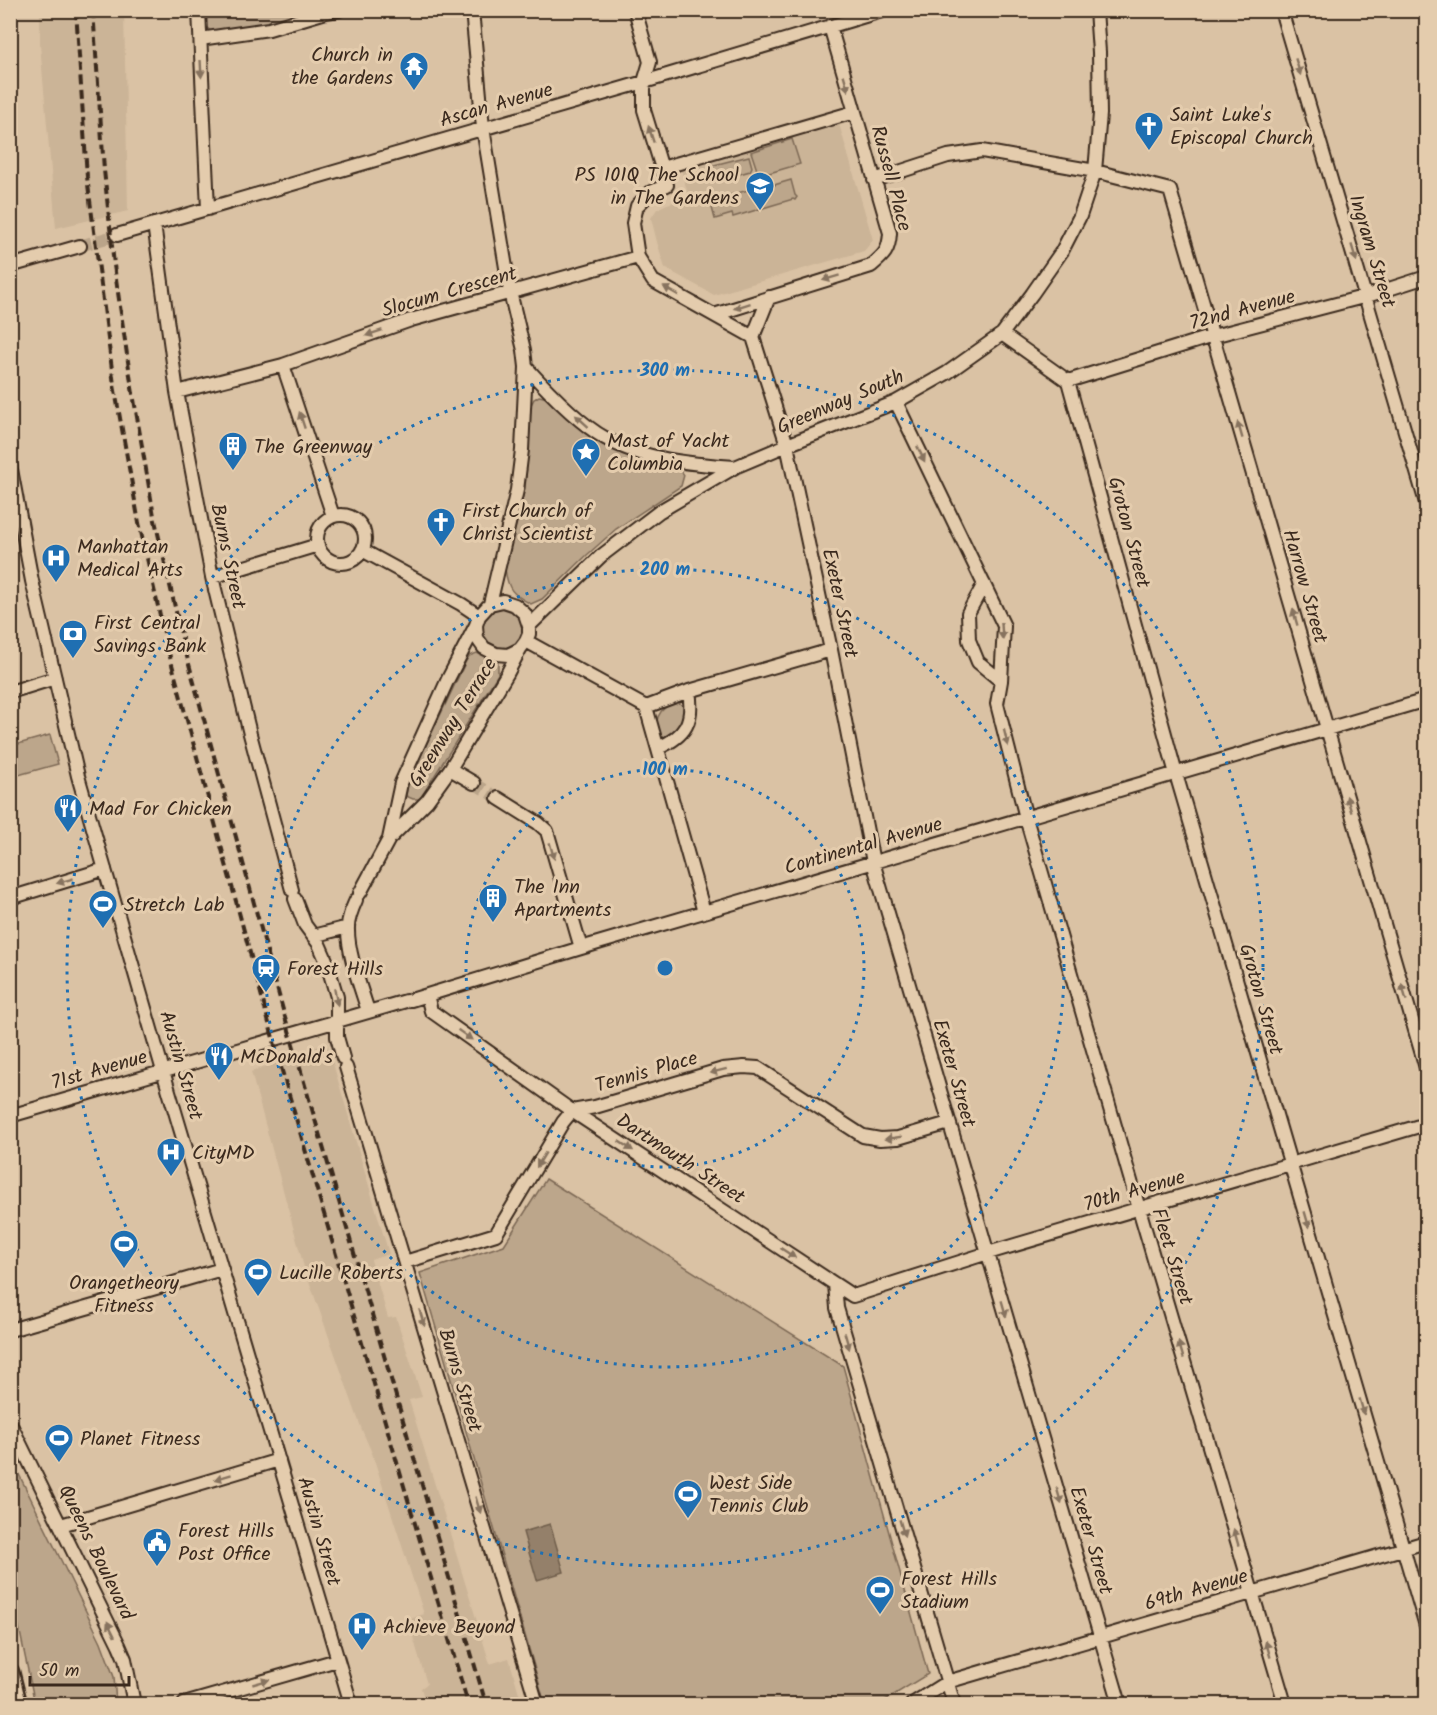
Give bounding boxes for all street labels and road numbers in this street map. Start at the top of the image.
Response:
street label: Ascan Avenue [436,74,557,137]
street label: Russell Place [861,122,920,235]
street label: Ingram Street [1339,191,1404,312]
street label: Slocum Crescent [378,258,521,328]
street label: 72nd Avenue [1186,281,1299,340]
street label: Greenway South [772,362,909,444]
street label: Groton Street [1098,473,1158,592]
street label: Burns Street [200,501,254,612]
street label: Harrow Street [1273,526,1336,648]
street label: Exeter Street [812,546,866,661]
street label: Greenway Terrace [401,652,506,794]
street label: Continental Avenue [781,809,947,885]
street label: Groton Street [1229,940,1291,1059]
street label: Austin Street [149,1007,211,1124]
street label: Exeter Street [922,1016,984,1132]
street label: 71st Avenue [48,1042,151,1100]
street label: Tennis Place [591,1043,702,1103]
street label: Dartmouth Street [609,1106,751,1214]
street label: 70th Avenue [1080,1162,1189,1222]
street label: Fleet Street [1141,1204,1201,1309]
street label: Burns Street [428,1325,490,1437]
street label: Austin Street [287,1473,349,1590]
street label: Queens Boulevard [49,1480,142,1627]
street label: Exeter Street [1059,1483,1121,1599]
street label: 69th Avenue [1141,1561,1252,1621]

